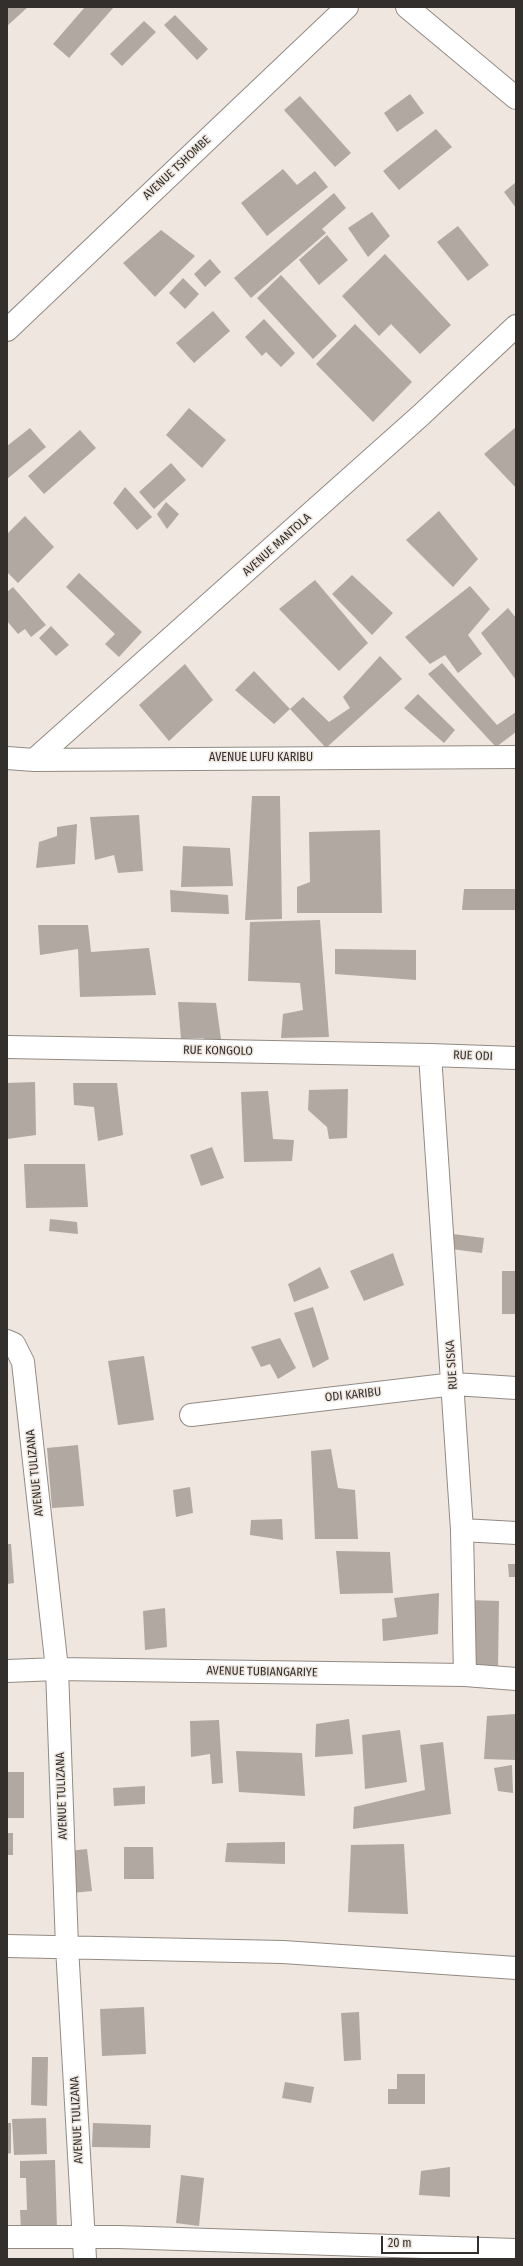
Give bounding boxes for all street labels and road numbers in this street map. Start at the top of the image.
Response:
street label: AVENUE TSHOMBE [140,133,214,203]
street label: AVENUE MANTOLA [240,511,314,579]
street label: AVENUE LUFU KARIBU [209,751,313,765]
street label: RUE KONGOLO [183,1043,253,1059]
street label: RUE ODI [453,1048,493,1064]
street label: RUE SISKA [443,1340,461,1390]
street label: ODI KARIBU [324,1385,382,1405]
street label: AVENUE TULIZANA [23,1429,47,1517]
street label: AVENUE TUBIANGARIYE [206,1664,318,1680]
street label: AVENUE TULIZANA [53,1752,71,1840]
street label: AVENUE TULIZANA [68,2076,86,2164]

